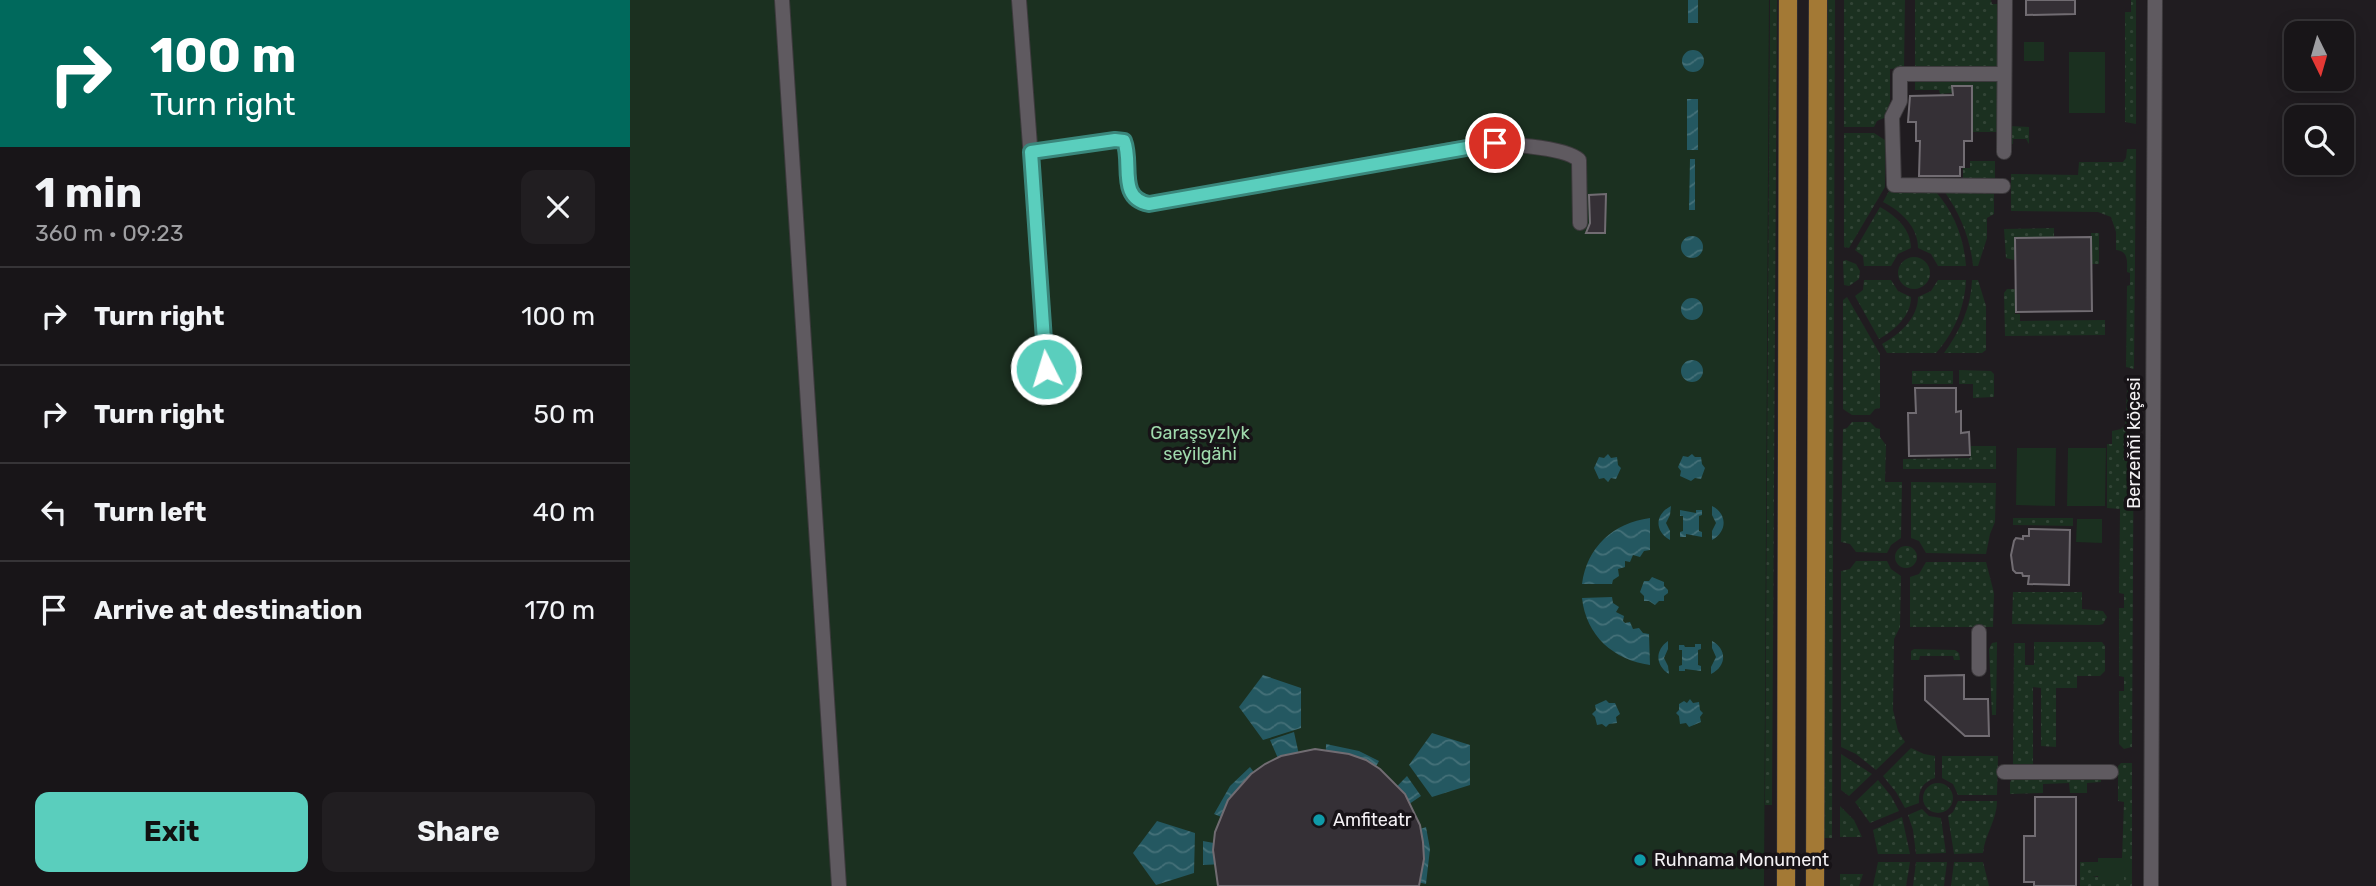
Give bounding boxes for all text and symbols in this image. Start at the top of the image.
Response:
north arrow [2284,21,2354,91]
map controls [2284,21,2354,175]
text: 100 m [150,26,296,84]
icon: right [35,28,126,119]
text: Turn right [150,85,295,123]
button: search [2284,105,2354,175]
pin [1465,113,1525,173]
icon: arrive [1476,124,1514,162]
text: 1 min [35,168,142,218]
button: close [521,170,595,244]
text: 360 m · 09:23 [35,219,184,247]
icon: right [35,297,73,335]
text: Turn right [94,301,224,332]
text: 100 m [521,301,595,332]
position arrow [1009,332,1083,406]
street label: Berzeňňi köçesi [2123,377,2145,509]
icon: right [35,395,73,433]
text: Turn right [94,399,224,430]
text: 50 m [534,399,595,430]
park label: Garaşsyzlyk seýilgähi [1150,422,1250,465]
icon: left [35,493,73,531]
text: Turn left [94,497,206,528]
text: 40 m [533,497,595,528]
icon: arrive [35,591,73,629]
text: Arrive at destination [94,595,362,626]
text: 170 m [525,595,595,626]
button: Exit [35,792,308,872]
button: Share [322,792,595,872]
place label: Amfiteatr [1333,809,1412,831]
marker: Amfiteatr [1311,812,1327,828]
place label: Ruhnama Monument [1654,849,1829,871]
marker: Ruhnama Monument [1632,852,1648,868]

